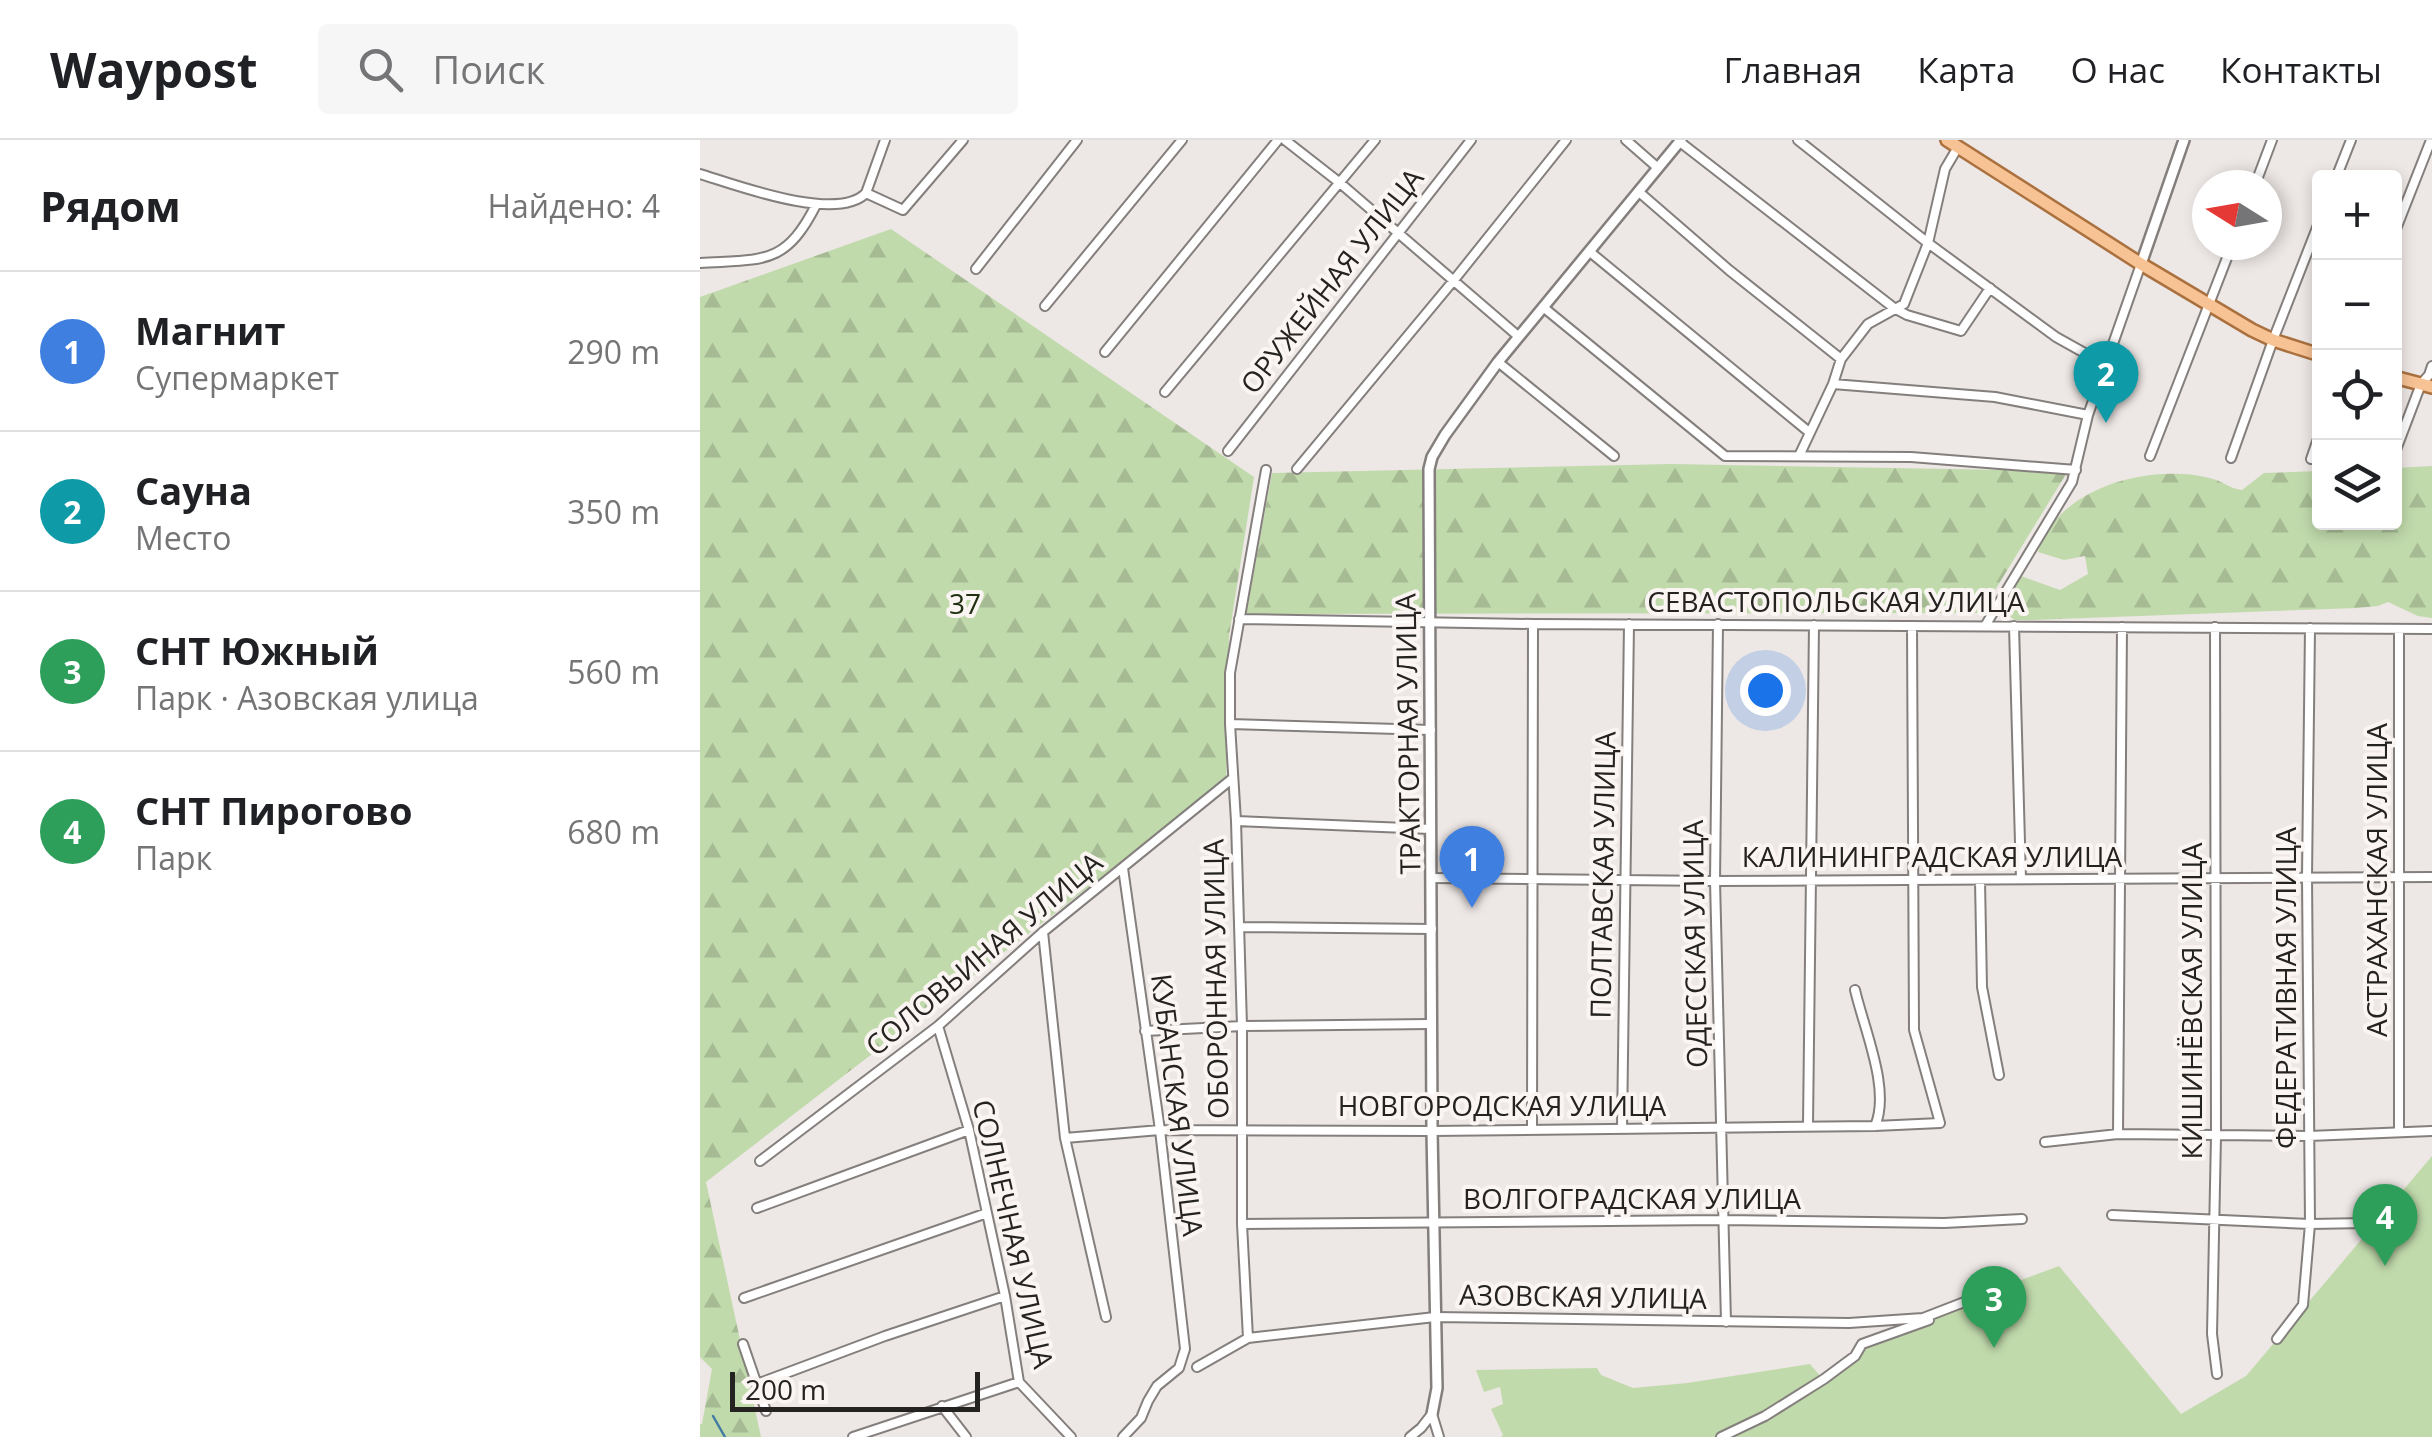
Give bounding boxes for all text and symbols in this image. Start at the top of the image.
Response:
search box [318,24,1018,114]
text: Waypost [50,37,258,102]
icon: search [353,42,408,97]
text: Поиск [433,43,545,95]
text: Главная [1723,46,1862,93]
text: Карта [1917,46,2015,93]
text: О нас [2070,46,2165,93]
text: Контакты [2220,46,2382,93]
street label: ОРУЖЕЙНАЯ УЛИЦА [1231,160,1431,401]
north arrow [2192,170,2282,260]
map controls [2312,170,2402,530]
button: + [2312,170,2402,260]
text: Рядом [40,177,181,234]
text: Найдено: 4 [487,184,660,227]
button: − [2312,260,2402,350]
text: Магнит [135,304,286,356]
text: 1 [63,330,82,373]
text: 290 m [567,330,660,373]
pin: 2 [2074,340,2138,423]
button: locate [2312,350,2402,440]
text: Супермаркет [135,356,339,399]
button: layers [2312,440,2402,530]
text: Сауна [135,464,252,516]
text: 2 [63,490,82,533]
text: 350 m [567,490,660,533]
text: Место [135,516,231,559]
street label: СЕВАСТОПОЛЬСКАЯ УЛИЦА [1647,582,2025,620]
park label: 37 [949,584,981,622]
street label: ТРАКТОРНАЯ УЛИЦА [1386,593,1428,875]
text: СНТ Южный [135,624,379,676]
text: 3 [63,650,82,693]
text: 560 m [567,650,660,693]
your location [1740,665,1791,716]
text: Парк · Азовская улица [135,676,479,719]
street label: АСТРАХАНСКАЯ УЛИЦА [2357,723,2395,1037]
street label: ПОЛТАВСКАЯ УЛИЦА [1580,731,1624,1019]
text: СНТ Пирогово [135,784,413,836]
text: 4 [63,810,82,853]
text: 680 m [567,810,660,853]
street label: ОДЕССКАЯ УЛИЦА [1673,819,1715,1068]
pin: 1 [1440,826,1504,908]
street label: ФЕДЕРАТИВНАЯ УЛИЦА [2266,827,2304,1149]
text: Парк [135,836,212,879]
street label: КАЛИНИНГРАДСКАЯ УЛИЦА [1742,837,2123,875]
street label: ОБОРОННАЯ УЛИЦА [1194,838,1236,1119]
street label: КИШИНЁВСКАЯ УЛИЦА [2172,842,2210,1159]
street label: СОЛОВЬИНАЯ УЛИЦА [857,843,1110,1064]
street label: КУБАНСКАЯ УЛИЦА [1143,972,1213,1238]
street label: НОВГОРОДСКАЯ УЛИЦА [1338,1086,1667,1124]
street label: СОЛНЕЧНАЯ УЛИЦА [965,1096,1063,1372]
street label: ВОЛГОГРАДСКАЯ УЛИЦА [1463,1179,1801,1217]
pin: 4 [2352,1184,2418,1266]
pin: 3 [1962,1266,2026,1348]
street label: АЗОВСКАЯ УЛИЦА [1459,1275,1708,1317]
scale bar [730,1367,980,1412]
text: 200 m [745,1370,826,1408]

